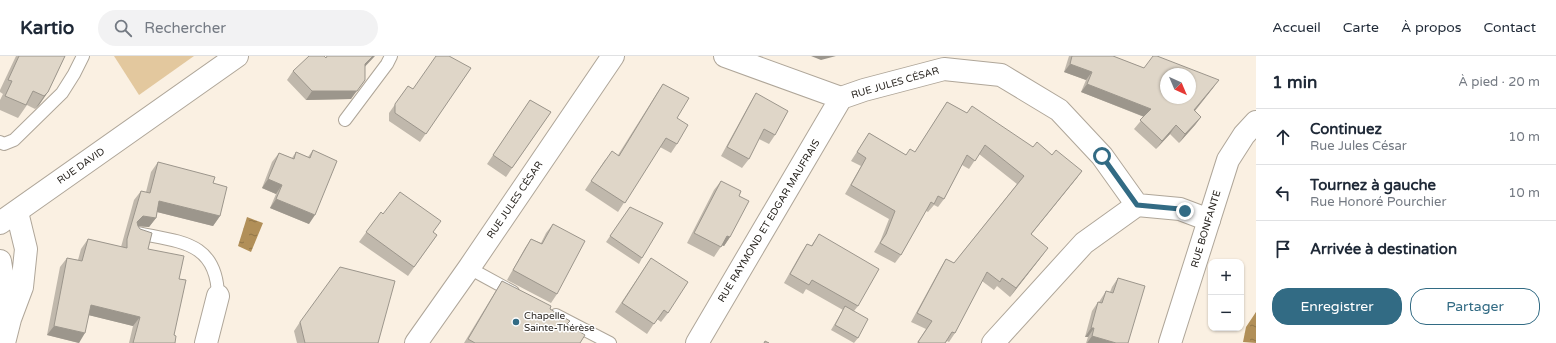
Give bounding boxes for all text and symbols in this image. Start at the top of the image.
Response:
search box [98,10,378,46]
text: Kartio [20,17,74,39]
icon: search [112,17,134,39]
text: Rechercher [144,19,226,37]
text: Accueil [1272,19,1321,36]
text: Carte [1343,19,1379,36]
text: À propos [1401,19,1462,36]
text: Contact [1484,19,1536,36]
street label: RUE JULES CÉSAR [850,65,940,101]
north arrow [1160,68,1196,104]
text: 1 min [1272,72,1317,93]
text: À pied · 20 m [1458,74,1540,90]
text: Continuez [1310,120,1382,138]
icon: ahead [1272,126,1294,148]
text: 10 m [1508,129,1540,145]
street label: RUE RAYMOND ET EDGAR MAUFRAIS [715,137,823,305]
text: Rue Jules César [1310,138,1407,154]
street label: RUE DAVID [55,145,107,187]
route start [1093,147,1111,165]
street label: RUE JULES CÉSAR [485,159,545,241]
text: Tournez à gauche [1310,176,1436,194]
icon: left [1272,182,1294,204]
text: 10 m [1508,185,1540,201]
street label: RUE BONFANTE [1189,189,1223,269]
text: Rue Honoré Pourchier [1310,194,1446,210]
route end [1176,202,1194,220]
icon: arrive [1272,238,1294,260]
text: Arrivée à destination [1310,240,1457,258]
map controls [1208,259,1244,331]
button: + [1208,259,1244,295]
button: Enregistrer [1272,288,1402,325]
button: Partager [1410,288,1540,325]
button: − [1208,295,1244,331]
place label: Chapelle Sainte-Thérèse [524,310,595,334]
marker: Chapelle Sainte-Thérèse [511,317,521,327]

